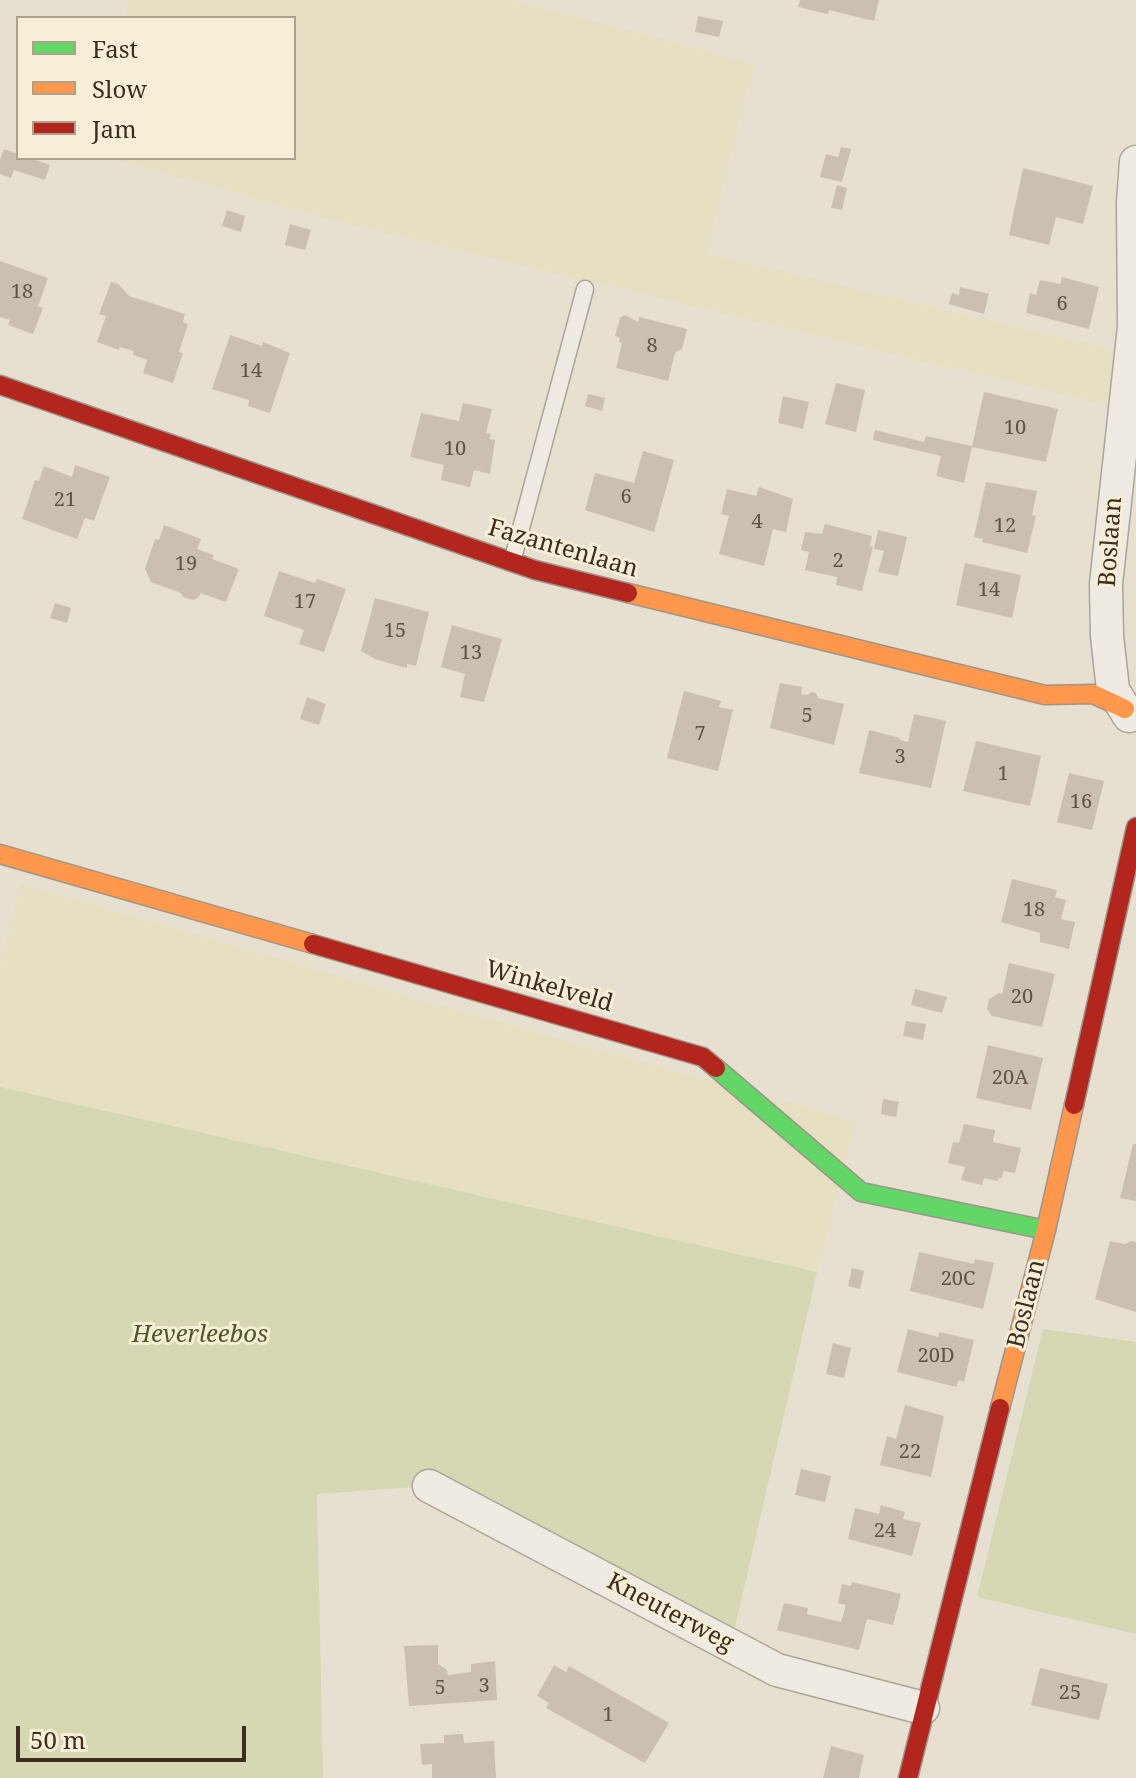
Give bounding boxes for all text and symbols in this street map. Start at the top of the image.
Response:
legend [16,16,296,160]
text: Fast [92,32,138,65]
text: Slow [92,72,147,105]
text: Jam [92,112,137,145]
house number: 18 [11,280,33,304]
house number: 6 [1056,292,1068,316]
house number: 8 [646,334,658,358]
house number: 14 [240,359,262,383]
house number: 10 [1004,416,1026,440]
house number: 10 [444,437,466,461]
house number: 6 [620,485,632,509]
house number: 21 [54,488,76,512]
street label: Boslaan [1093,496,1129,588]
house number: 4 [751,510,763,534]
street label: Fazantenlaan [485,514,641,584]
house number: 12 [994,514,1016,538]
house number: 2 [832,549,844,573]
house number: 19 [175,552,197,576]
house number: 14 [978,578,1000,602]
house number: 17 [294,590,316,614]
house number: 15 [384,619,406,643]
house number: 13 [460,641,482,665]
house number: 5 [801,704,813,728]
house number: 7 [694,722,706,746]
house number: 3 [894,745,906,769]
house number: 1 [997,762,1009,786]
house number: 16 [1070,790,1092,814]
house number: 18 [1023,898,1045,922]
street label: Winkelveld [482,955,616,1019]
house number: 20 [1011,985,1033,1009]
house number: 20A [992,1066,1028,1090]
street label: Boslaan [1002,1257,1052,1351]
house number: 20C [941,1267,975,1291]
park label: Heverleebos [132,1321,268,1349]
house number: 20D [918,1344,954,1368]
house number: 22 [899,1440,921,1464]
house number: 24 [874,1519,896,1543]
street label: Kneuterweg [602,1568,738,1658]
house number: 3 [478,1674,490,1698]
house number: 5 [434,1676,446,1700]
house number: 25 [1059,1681,1081,1705]
house number: 1 [602,1703,614,1727]
scale bar [20,1710,250,1760]
text: 50 m [30,1723,86,1756]

